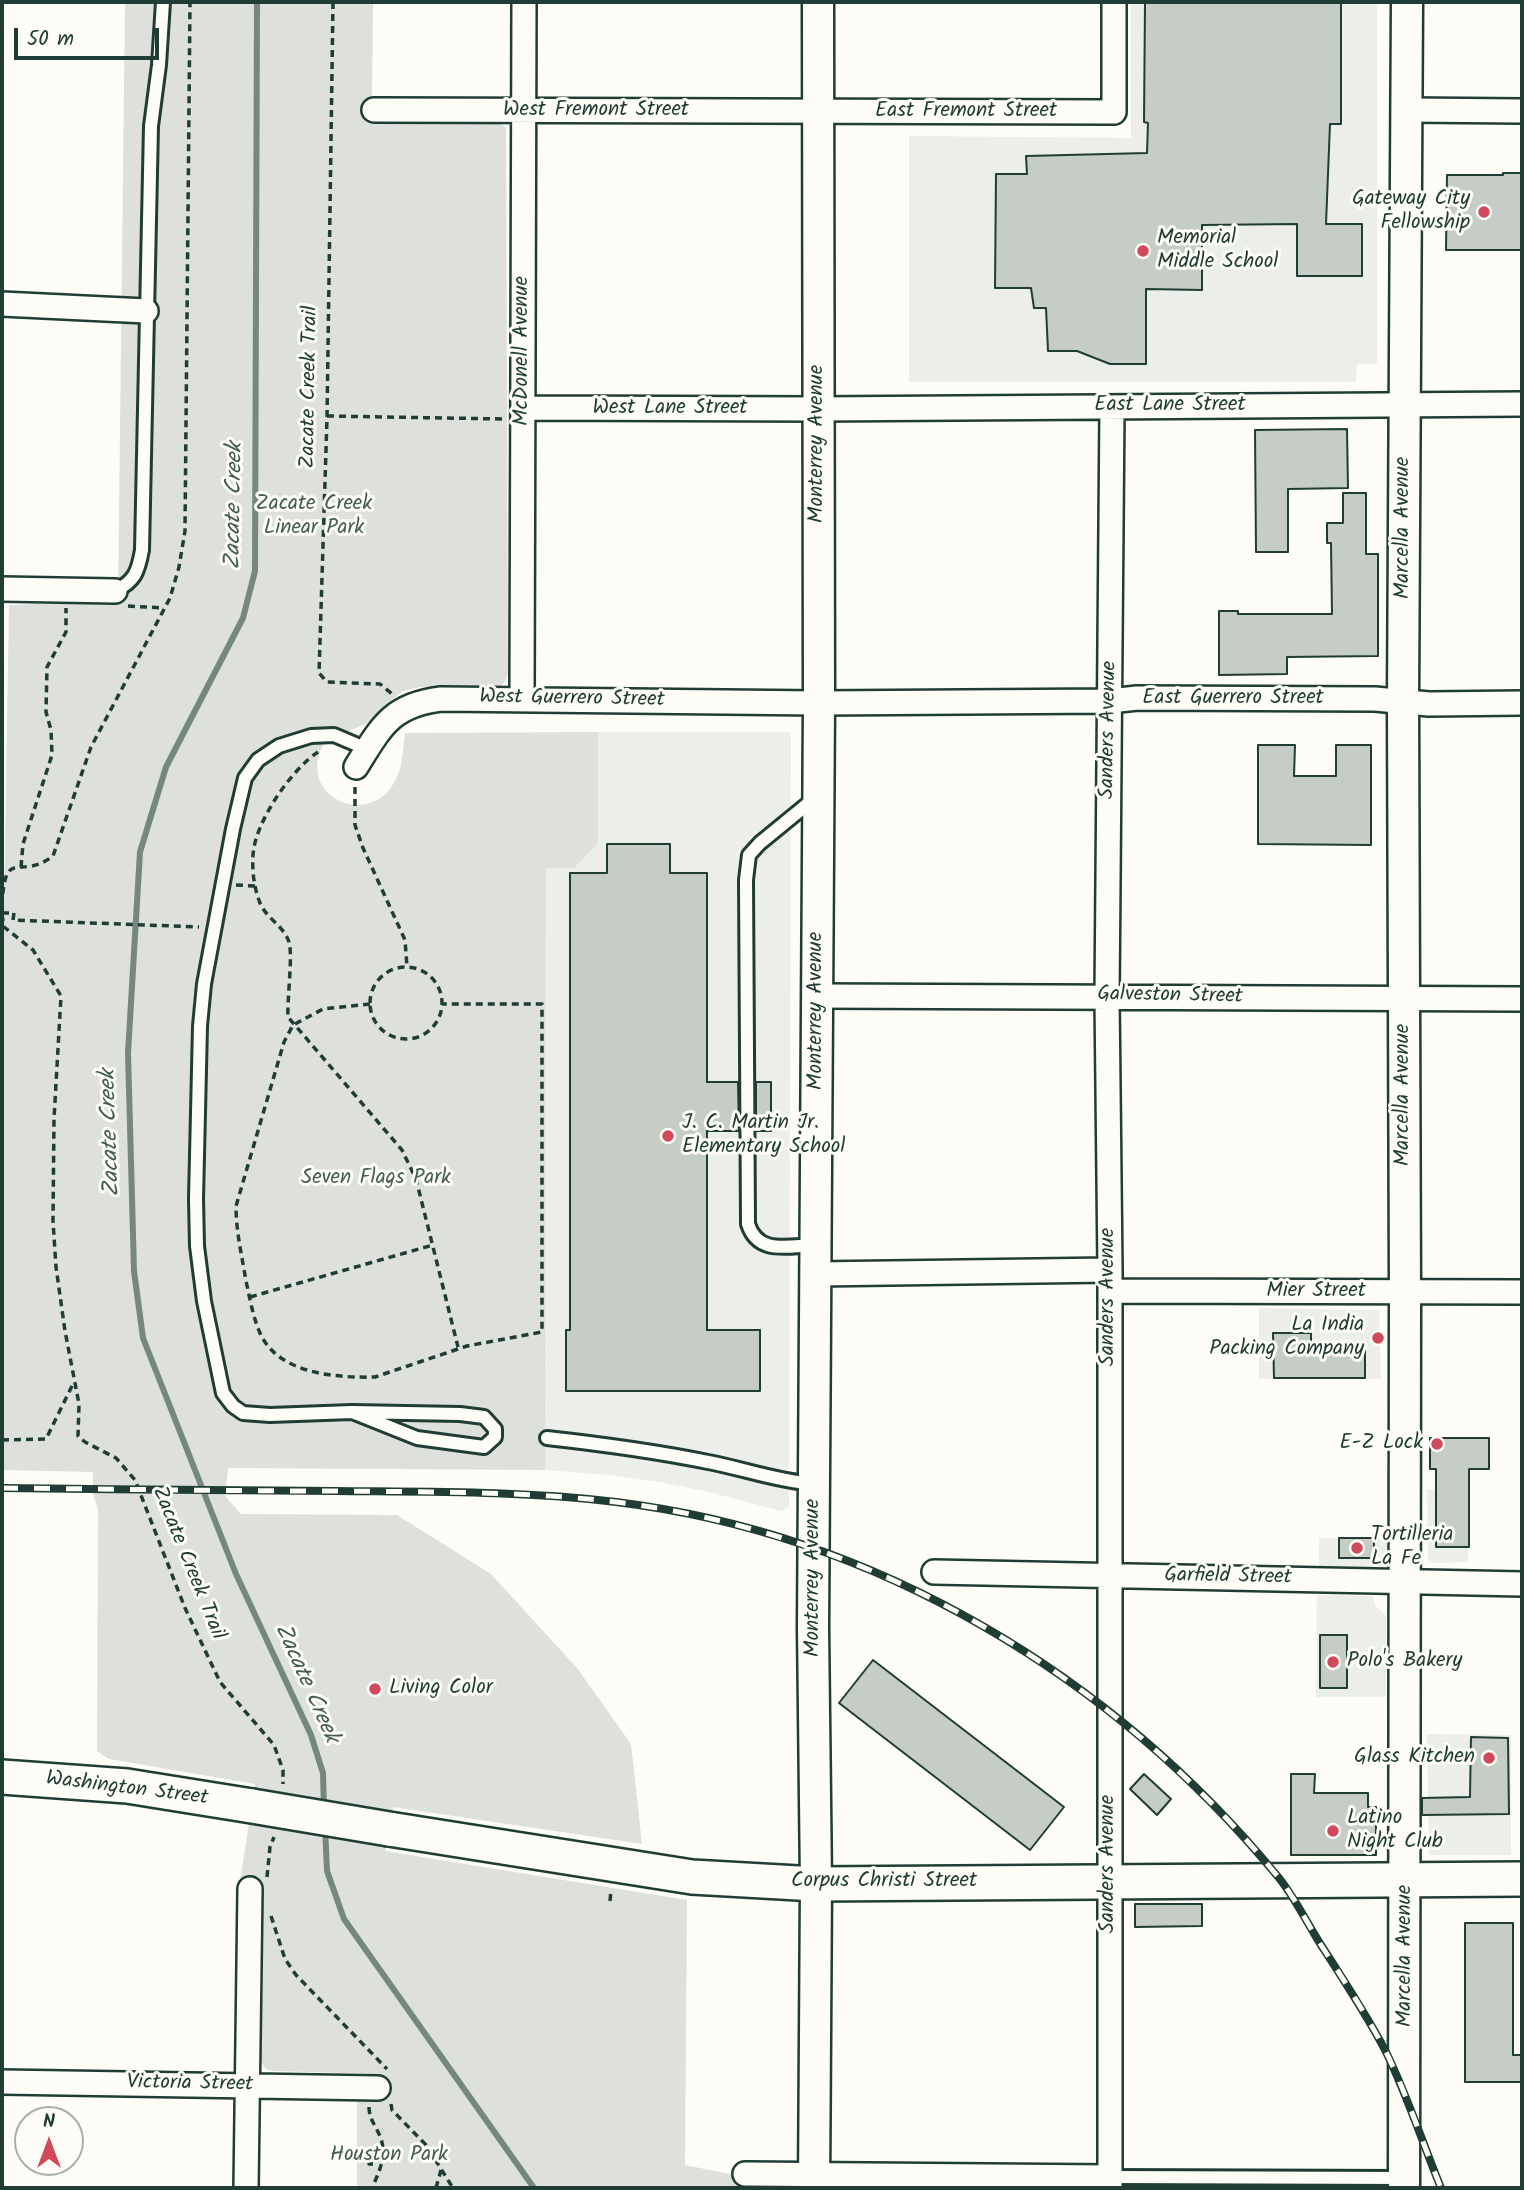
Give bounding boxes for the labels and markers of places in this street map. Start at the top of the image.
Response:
place label: Gateway City Fellowship [1352,187,1470,237]
marker: Gateway City Fellowship [1476,204,1492,220]
place label: Memorial Middle School [1157,226,1278,276]
marker: Memorial Middle School [1135,243,1151,259]
place label: J. C. Martin Jr. Elementary School [682,1111,845,1161]
marker: J. C. Martin Jr. Elementary School [660,1128,676,1144]
place label: La India Packing Company [1209,1313,1364,1363]
marker: La India Packing Company [1370,1330,1386,1346]
place label: E-Z Lock [1339,1431,1423,1457]
marker: E-Z Lock [1429,1436,1445,1452]
place label: Tortilleria La Fe [1371,1523,1453,1573]
marker: Tortilleria La Fe [1349,1540,1365,1556]
place label: Polo's Bakery [1347,1649,1462,1675]
marker: Polo's Bakery [1325,1654,1341,1670]
place label: Living Color [389,1676,493,1702]
marker: Living Color [367,1681,383,1697]
place label: Glass Kitchen [1354,1745,1475,1771]
marker: Glass Kitchen [1481,1750,1497,1766]
place label: Latino Night Club [1347,1806,1443,1856]
marker: Latino Night Club [1325,1823,1341,1839]

